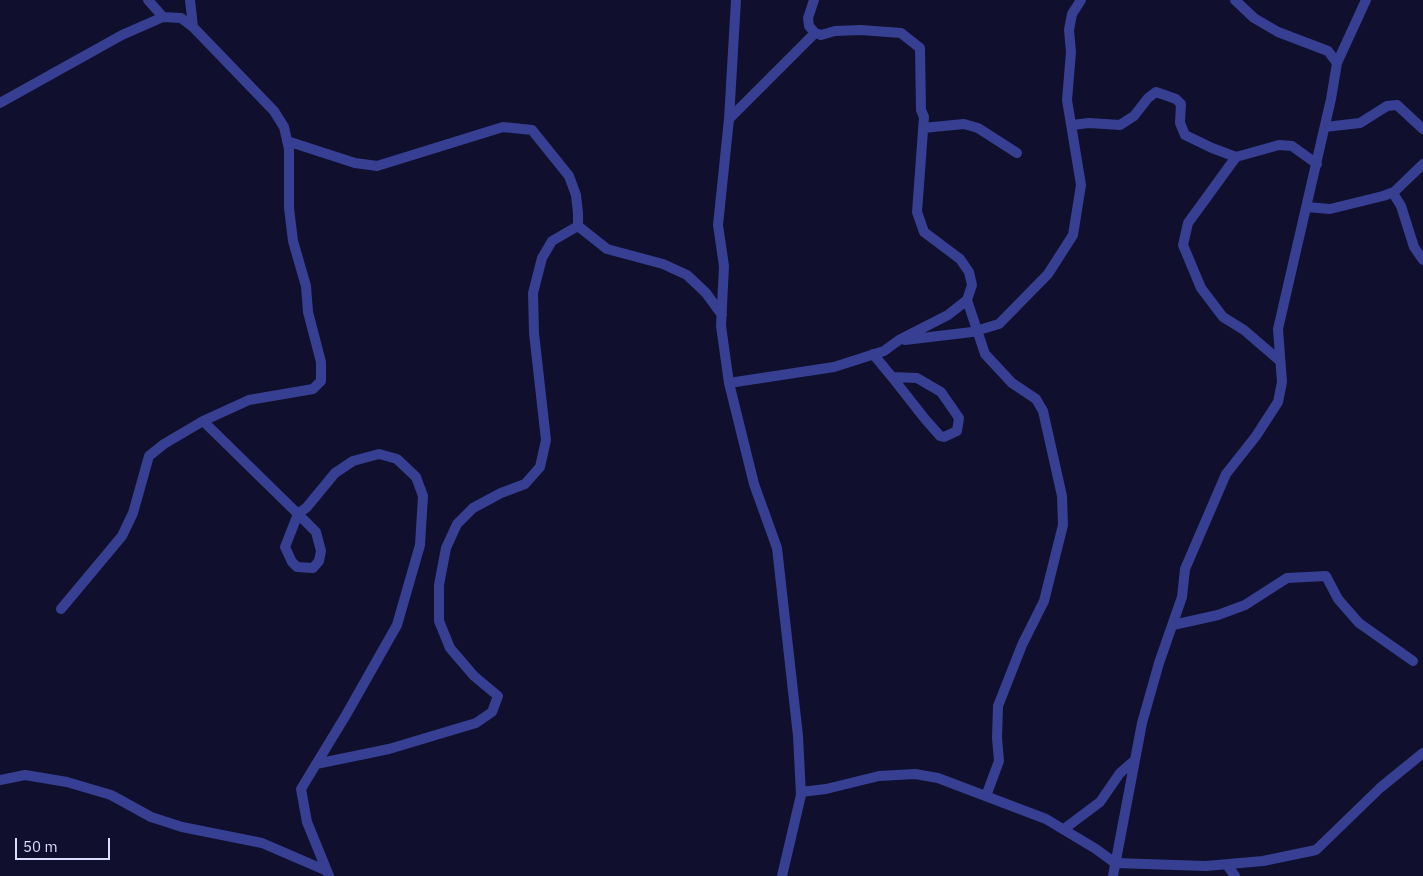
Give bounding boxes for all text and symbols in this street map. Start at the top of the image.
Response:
scale bar [18,828,112,860]
text: 50 m [23,837,58,856]

